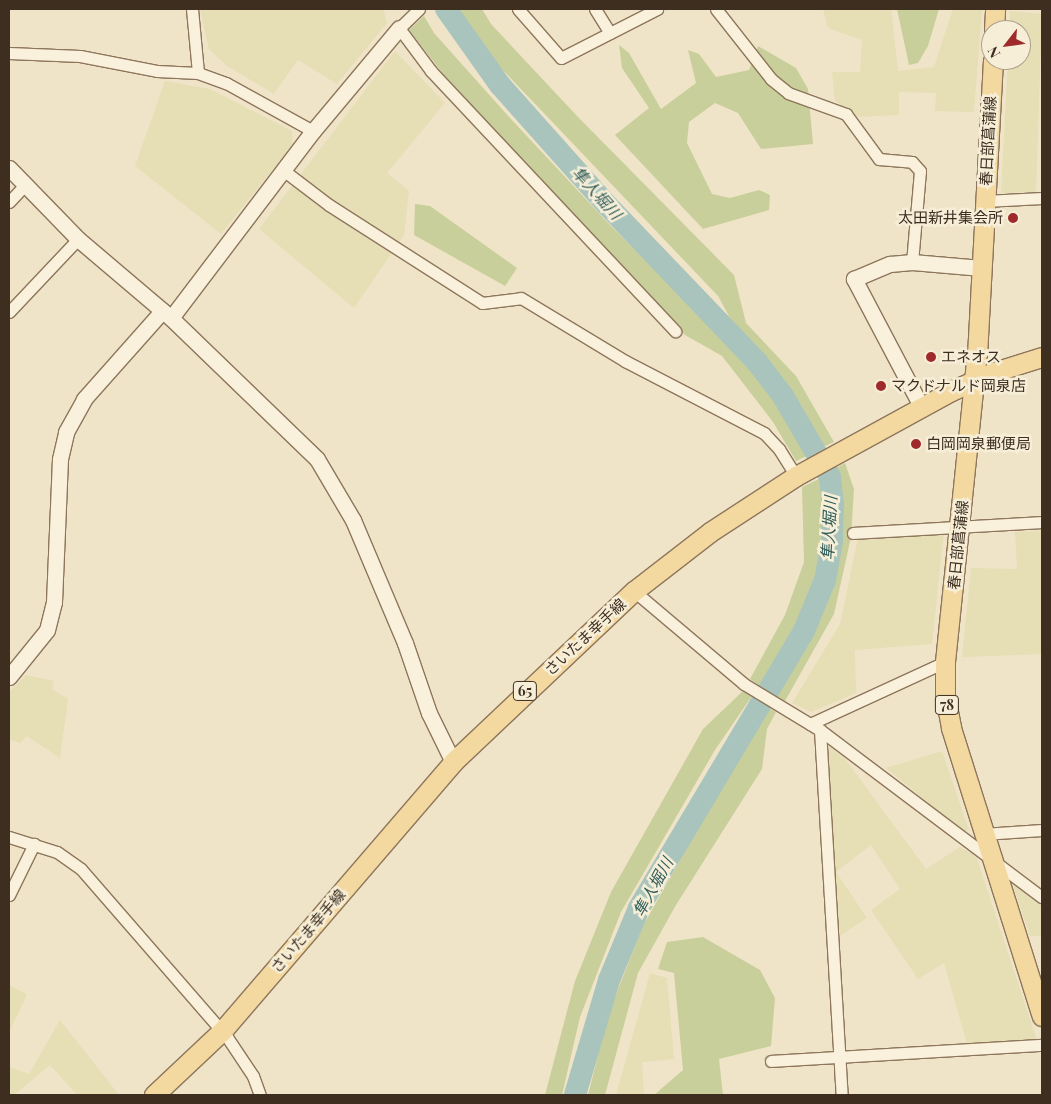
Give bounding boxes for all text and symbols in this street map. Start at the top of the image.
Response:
north arrow [981,20,1031,70]
text: N [983,43,1004,61]
street label: 春日部菖蒲線 [977,96,999,186]
water label: 隼人堀川 [568,163,626,223]
place label: 太田新井集会所 [898,209,1003,227]
marker: 太田新井集会所 [1007,212,1019,224]
place label: エネオス [941,348,1001,366]
marker: エネオス [925,351,937,363]
place label: マクドナルド岡泉店 [891,377,1026,395]
marker: マクドナルド岡泉店 [875,380,887,392]
place label: 白岡岡泉郵便局 [926,435,1031,453]
marker: 白岡岡泉郵便局 [910,438,922,450]
water label: 隼人堀川 [818,496,840,560]
street label: 春日部菖蒲線 [944,499,972,591]
street label: さいたま幸手線 [540,595,630,679]
road number: 65 [512,679,538,702]
road number: 78 [934,694,960,716]
water label: 隼人堀川 [629,854,677,920]
street label: さいたま幸手線 [267,885,349,977]

